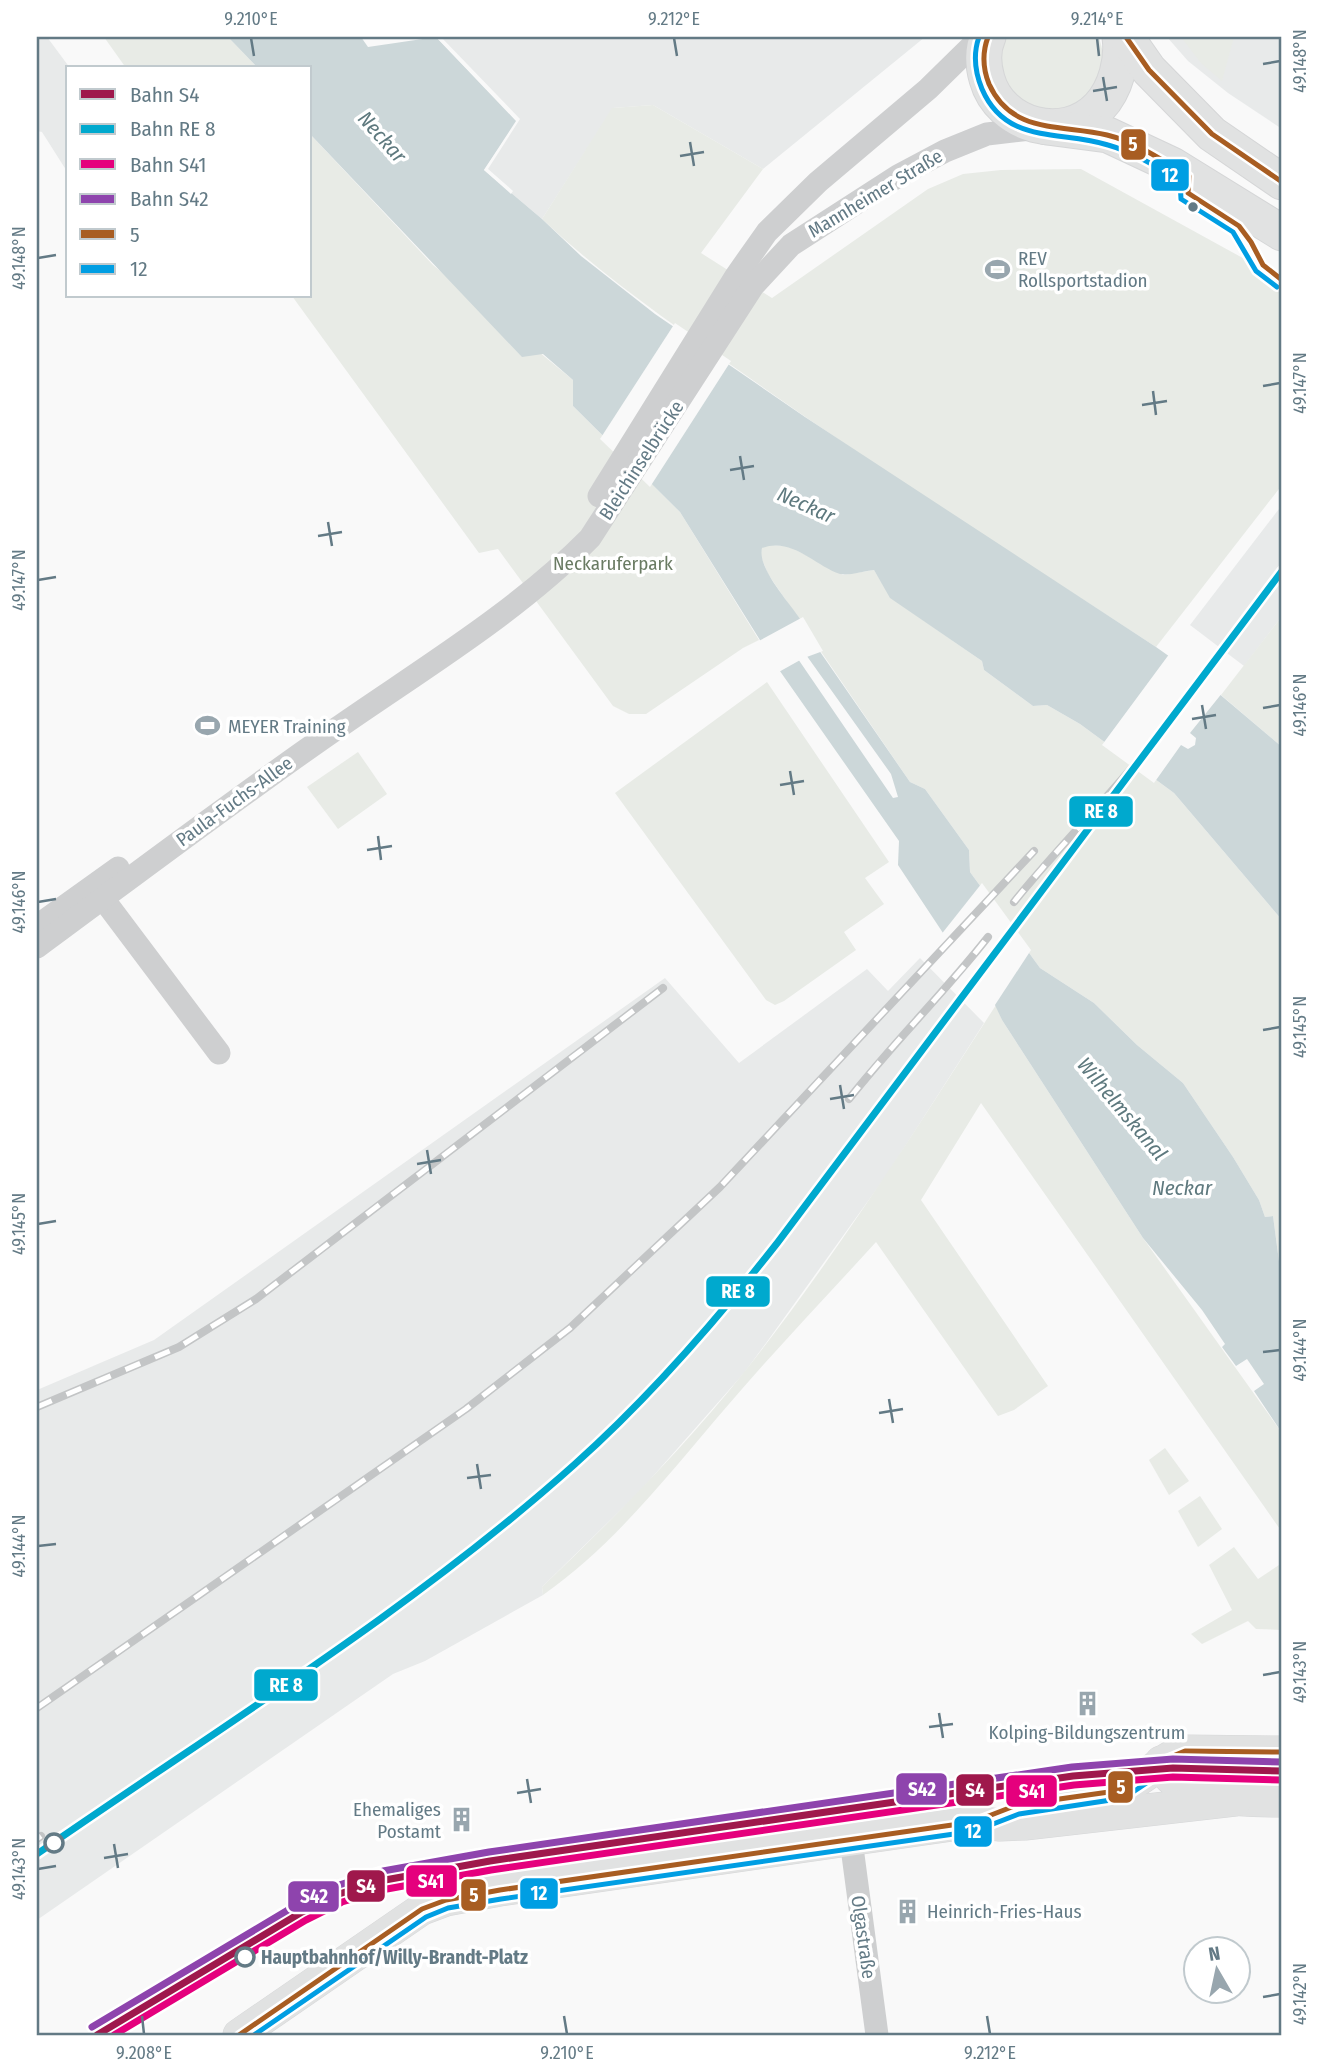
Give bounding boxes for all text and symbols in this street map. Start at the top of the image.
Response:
text: 9.210°E [224,8,278,30]
text: 9.212°E [648,8,700,30]
text: 9.214°E [1071,8,1123,30]
text: 49.148°N [1289,29,1311,93]
legend [66,66,312,298]
text: Bahn S4 [130,82,199,108]
water label: Neckar [352,106,412,169]
text: Bahn RE 8 [130,116,216,142]
line badge: 5 [1120,128,1147,161]
text: 5 [1128,133,1138,156]
street label: Mannheimer Straße [804,144,947,243]
text: Bahn S41 [130,152,206,178]
line badge: 12 [1150,158,1190,192]
text: 12 [1162,164,1179,187]
text: Bahn S42 [130,186,208,212]
unlabelled marker [1186,200,1200,214]
text: 5 [130,222,140,248]
text: 49.148°N [8,226,30,290]
place label: REV Rollsportstadion [1018,247,1148,292]
sports icon: REV Rollsportstadion [984,255,1012,283]
text: 12 [130,256,147,282]
text: 49.147°N [1289,352,1311,414]
street label: Bleichinselbrücke [594,396,689,524]
water label: Neckar [773,481,839,529]
text: 49.147°N [8,549,30,611]
park label: Neckaruferpark [553,552,673,575]
text: 49.146°N [1289,674,1311,737]
sports icon: MEYER Training [194,712,222,740]
place label: MEYER Training [228,715,346,738]
street label: Paula-Fuchs-Allee [172,751,297,851]
line badge: RE 8 [1068,795,1134,828]
text: RE 8 [1084,800,1118,823]
text: 49.146°N [8,871,30,934]
text: 49.145°N [1289,996,1311,1058]
water label: Wilhelmskanal [1071,1052,1173,1166]
water label: Neckar [1152,1175,1213,1201]
text: 49.145°N [8,1193,30,1255]
line badge: RE 8 [705,1275,771,1308]
text: RE 8 [721,1280,755,1303]
text: 49.144°N [1289,1319,1311,1381]
text: 49.144°N [8,1515,30,1577]
text: 49.143°N [1289,1641,1311,1703]
line badge: RE 8 [253,1668,319,1702]
text: RE 8 [269,1674,303,1697]
building icon: Kolping-Bildungszentrum [1073,1690,1101,1718]
place label: Kolping-Bildungszentrum [989,1721,1185,1744]
line badge: 5 [1107,1770,1134,1804]
line badge: S42 [895,1772,948,1806]
line badge: S4 [955,1773,995,1807]
line badge: S41 [1005,1774,1058,1808]
text: 5 [1116,1776,1126,1799]
text: S42 [908,1778,936,1801]
text: S4 [965,1779,985,1802]
text: S41 [1019,1780,1045,1803]
place label: Ehemaliges Postamt [353,1798,442,1843]
building icon: Ehemaliges Postamt [447,1806,475,1834]
line badge: 12 [953,1815,993,1848]
text: 12 [965,1820,982,1843]
unlabelled marker [44,1833,64,1853]
text: 49.143°N [8,1838,30,1900]
line badge: S41 [405,1864,458,1898]
line badge: S4 [346,1869,386,1903]
text: S41 [418,1870,444,1893]
text: S4 [356,1875,376,1898]
line badge: 12 [519,1877,559,1910]
line badge: 5 [460,1878,487,1912]
line badge: S42 [287,1880,340,1913]
text: 12 [531,1882,548,1905]
text: 5 [469,1884,479,1907]
text: S42 [300,1885,328,1908]
street label: Olgastraße [846,1894,881,1980]
building icon: Heinrich-Fries-Haus [893,1897,921,1925]
place label: Heinrich-Fries-Haus [927,1900,1082,1923]
north arrow [1182,1936,1252,2006]
text: N [1207,1941,1222,1966]
place label: Hauptbahnhof/Willy-Brandt-Platz [261,1946,528,1969]
marker: Hauptbahnhof/Willy-Brandt-Platz [235,1947,255,1967]
text: 49.142°N [1289,1963,1311,2025]
text: 9.208°E [116,2042,172,2064]
text: 9.210°E [540,2042,594,2064]
text: 9.212°E [964,2042,1016,2064]

